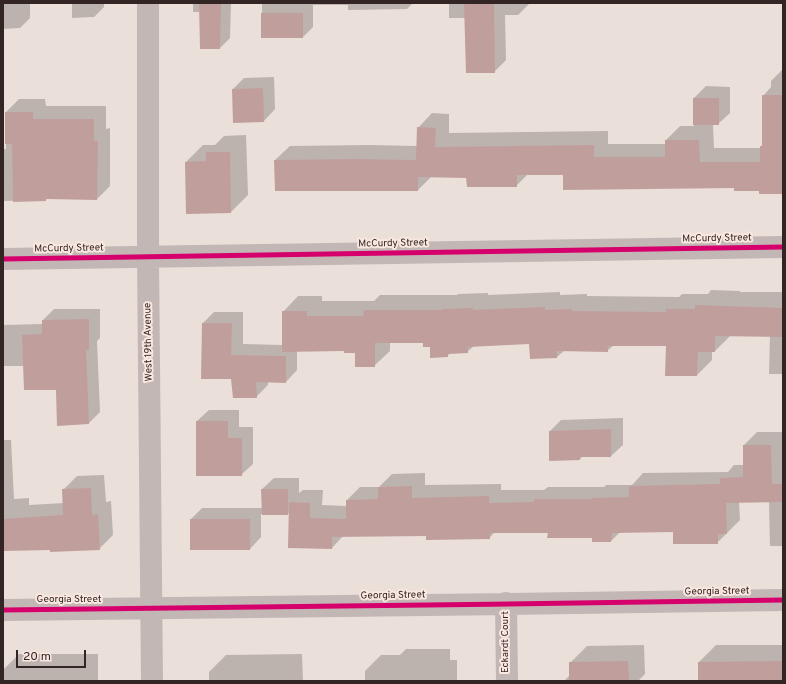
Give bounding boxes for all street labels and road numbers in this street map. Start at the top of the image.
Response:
street label: McCurdy Street [682,232,752,246]
street label: McCurdy Street [358,237,428,251]
street label: McCurdy Street [34,242,104,256]
street label: West 19th Avenue [142,302,156,382]
street label: Georgia Street [684,585,750,599]
street label: Georgia Street [360,589,426,603]
street label: Georgia Street [37,594,101,606]
street label: Eckardt Court [500,611,512,673]

